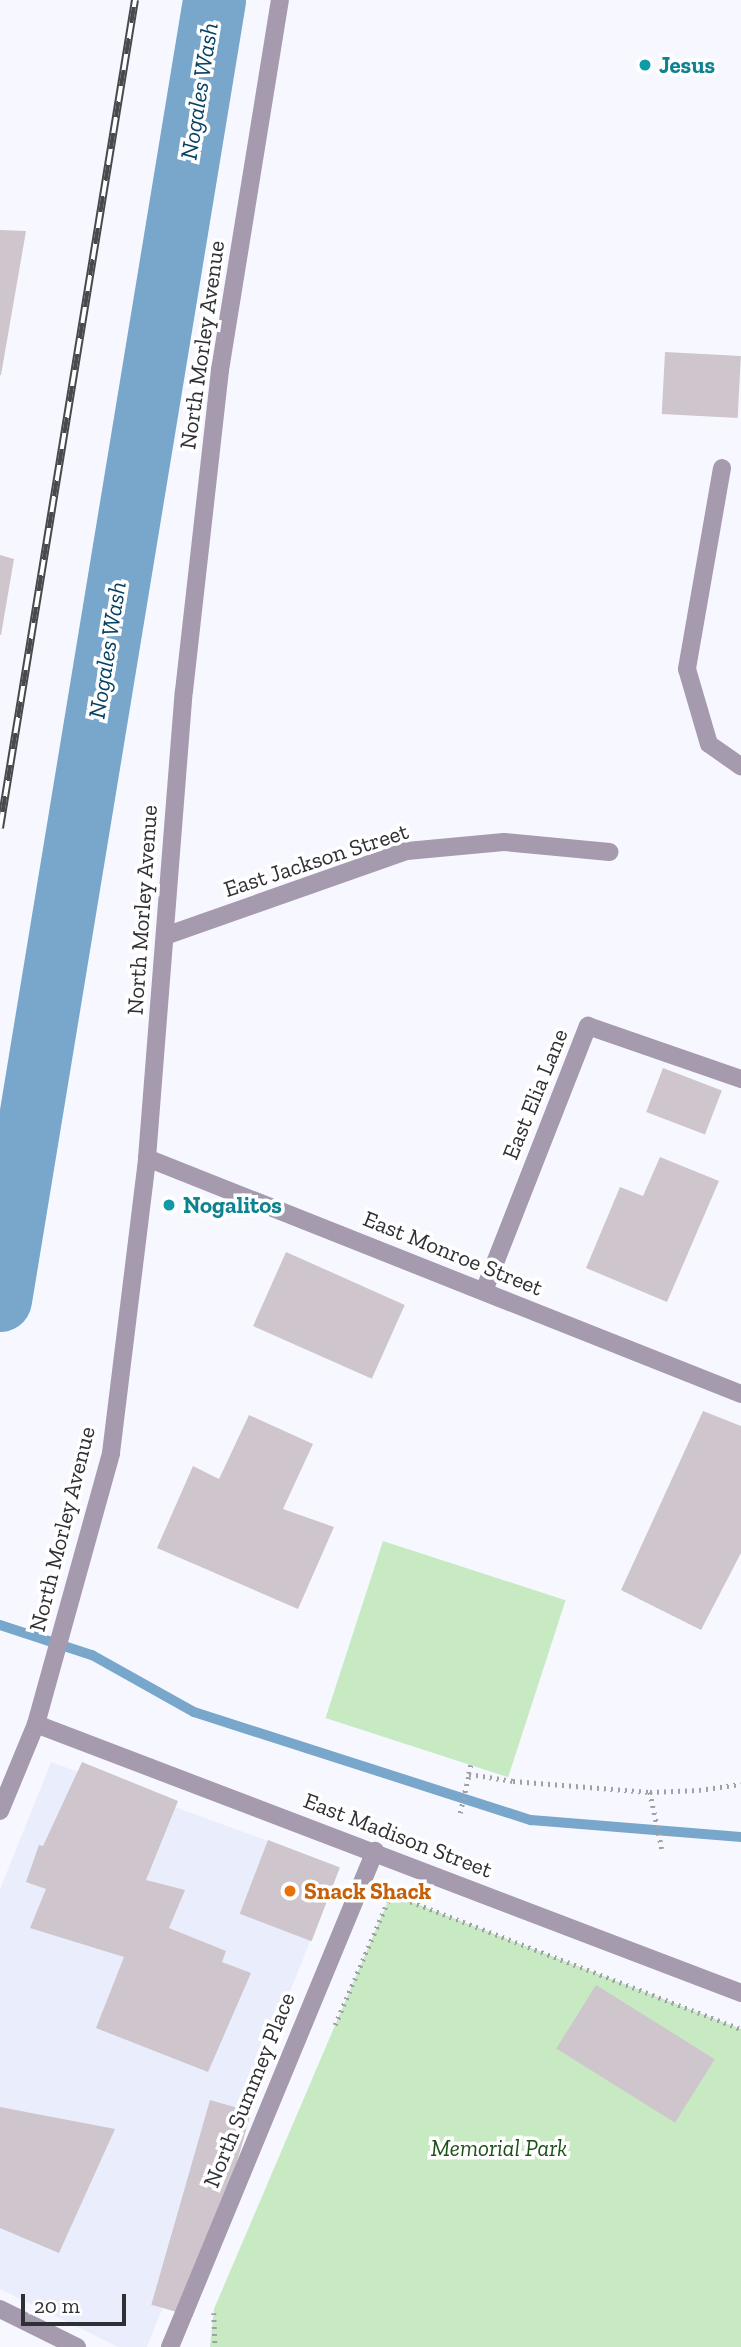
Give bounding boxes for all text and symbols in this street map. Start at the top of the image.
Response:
water label: Nogales Wash [174,20,224,162]
place label: Jesus [659,51,715,79]
marker: Jesus [637,57,653,73]
street label: North Morley Avenue [174,238,230,452]
water label: Nogales Wash [82,579,132,721]
street label: North Morley Avenue [121,803,163,1017]
street label: East Jackson Street [220,817,412,903]
street label: East Elia Lane [496,1025,574,1163]
place label: Nogalitos [183,1191,282,1219]
marker: Nogalitos [161,1197,177,1213]
street label: East Monroe Street [359,1204,547,1302]
street label: North Morley Avenue [23,1423,101,1635]
street label: East Madison Street [300,1786,496,1884]
place label: Snack Shack [304,1877,431,1905]
marker: Snack Shack [282,1883,298,1899]
street label: North Summey Place [197,1988,301,2192]
park label: Memorial Park [431,2134,567,2162]
scale bar [24,2280,130,2324]
text: 20 m [34,2293,80,2318]

